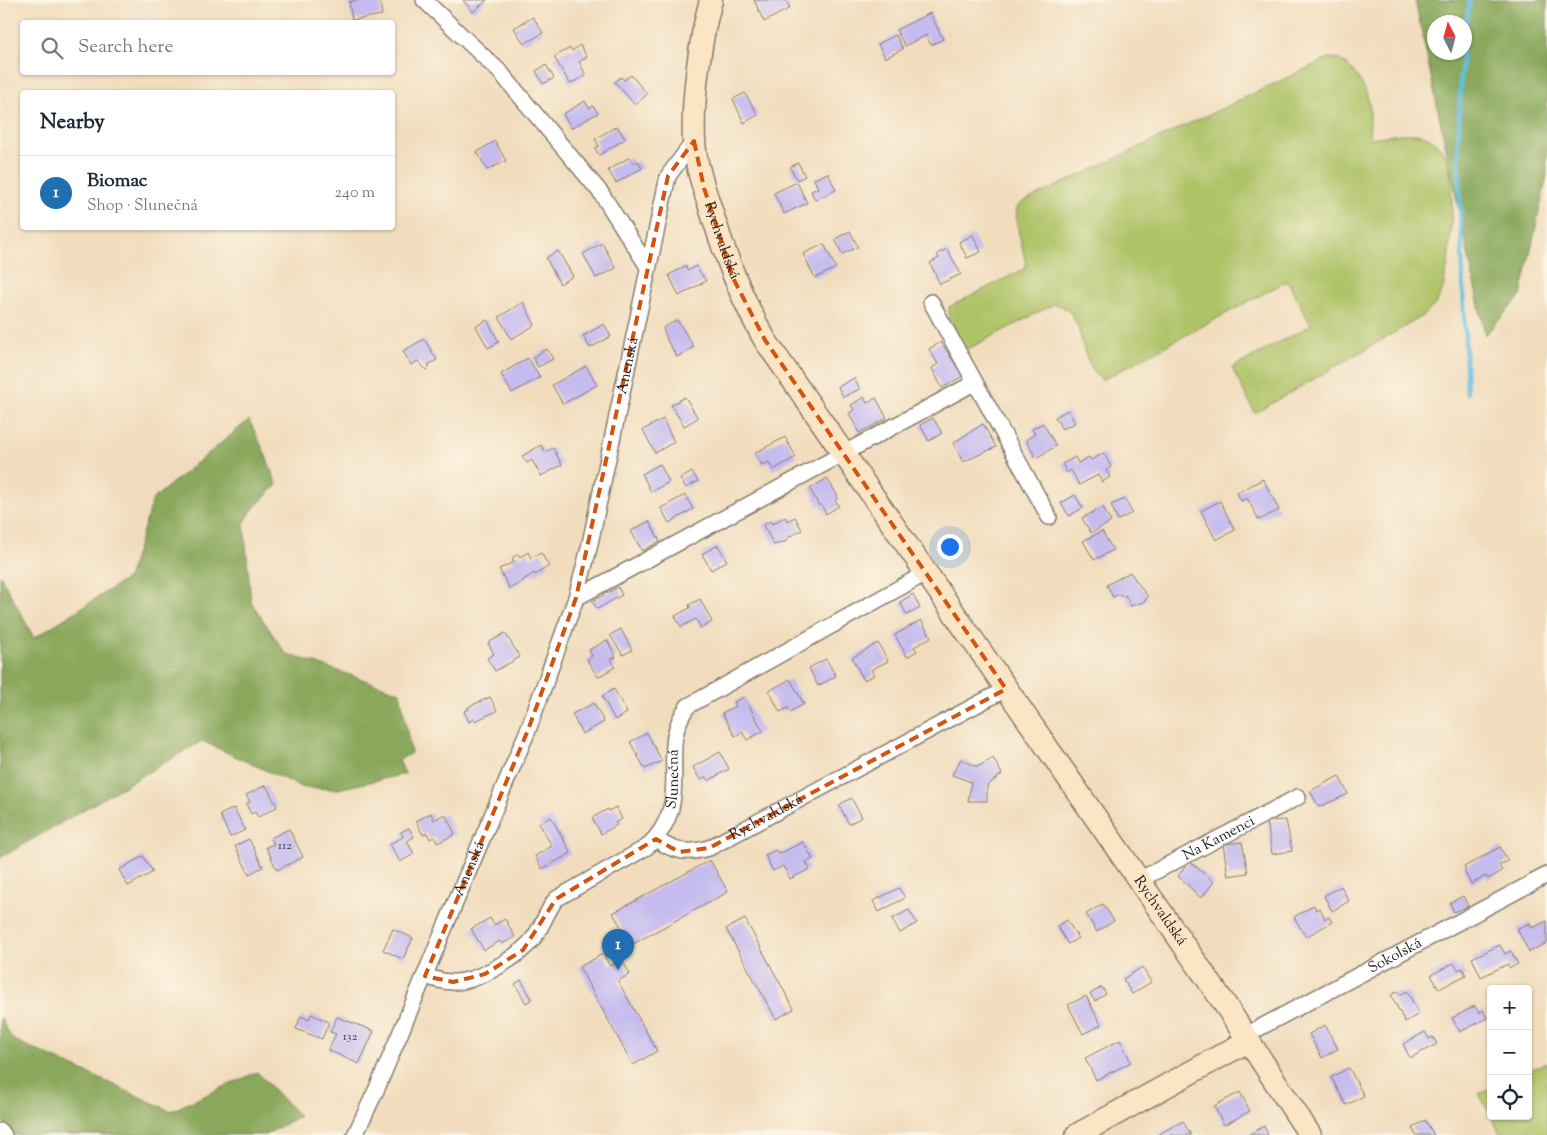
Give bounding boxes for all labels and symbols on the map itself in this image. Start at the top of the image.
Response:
north arrow [1427,15,1472,60]
street label: Rychvaldská [698,199,745,283]
street label: Anenská [611,335,644,396]
your location [937,534,963,560]
street label: Slunečná [661,749,684,811]
street label: Rychvaldská [726,789,807,846]
street label: Na Kamenci [1179,811,1259,866]
house number: 112 [278,837,292,855]
street label: Anenská [449,838,491,899]
street label: Rychvaldská [1129,872,1192,950]
pin: 1 [602,929,634,970]
street label: Sokolská [1364,933,1426,979]
house number: 132 [343,1028,358,1046]

